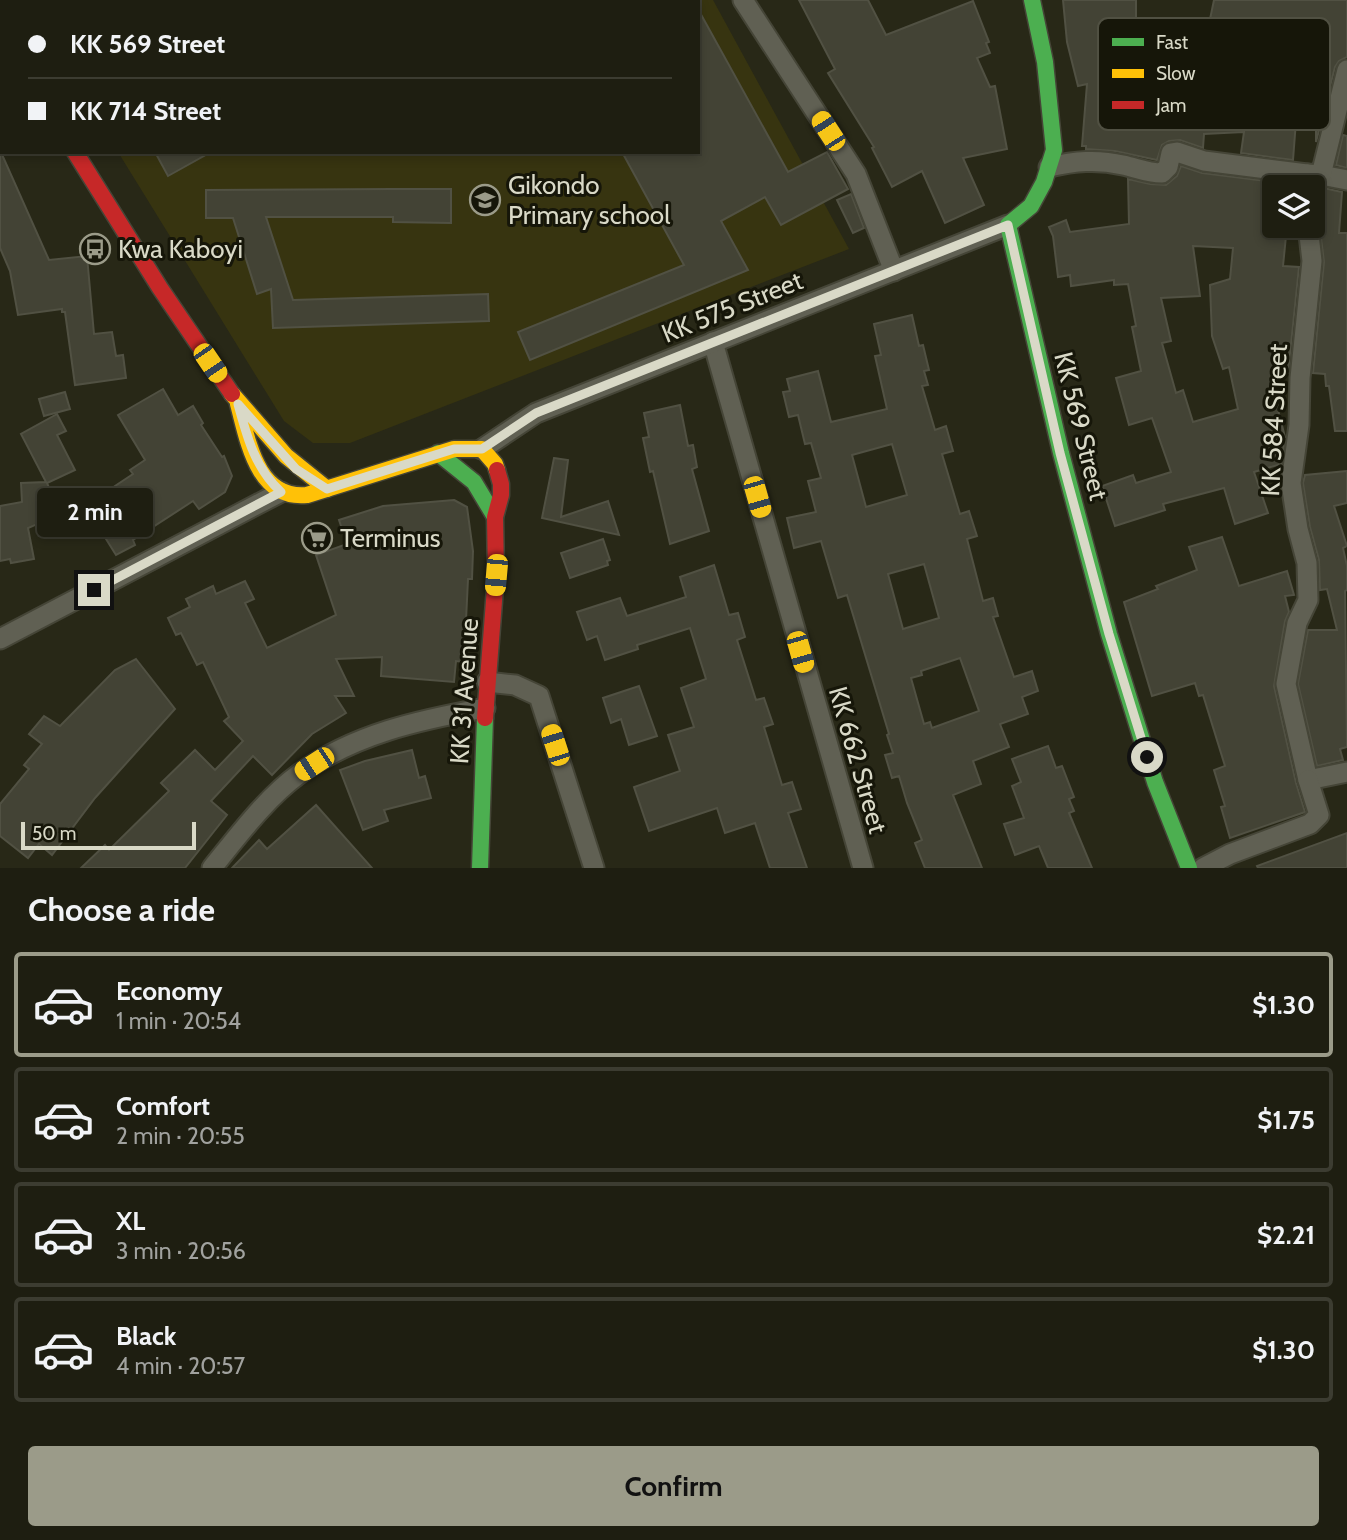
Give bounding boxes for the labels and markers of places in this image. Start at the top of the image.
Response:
place label: Gikondo Primary school [508,169,670,231]
school or university icon: Gikondo Primary school [468,183,502,217]
bus stop icon: Kwa Kaboyi [78,232,112,266]
place label: Kwa Kaboyi [118,233,243,265]
supermarket icon: Terminus [300,521,334,555]
place label: Terminus [340,522,441,554]

